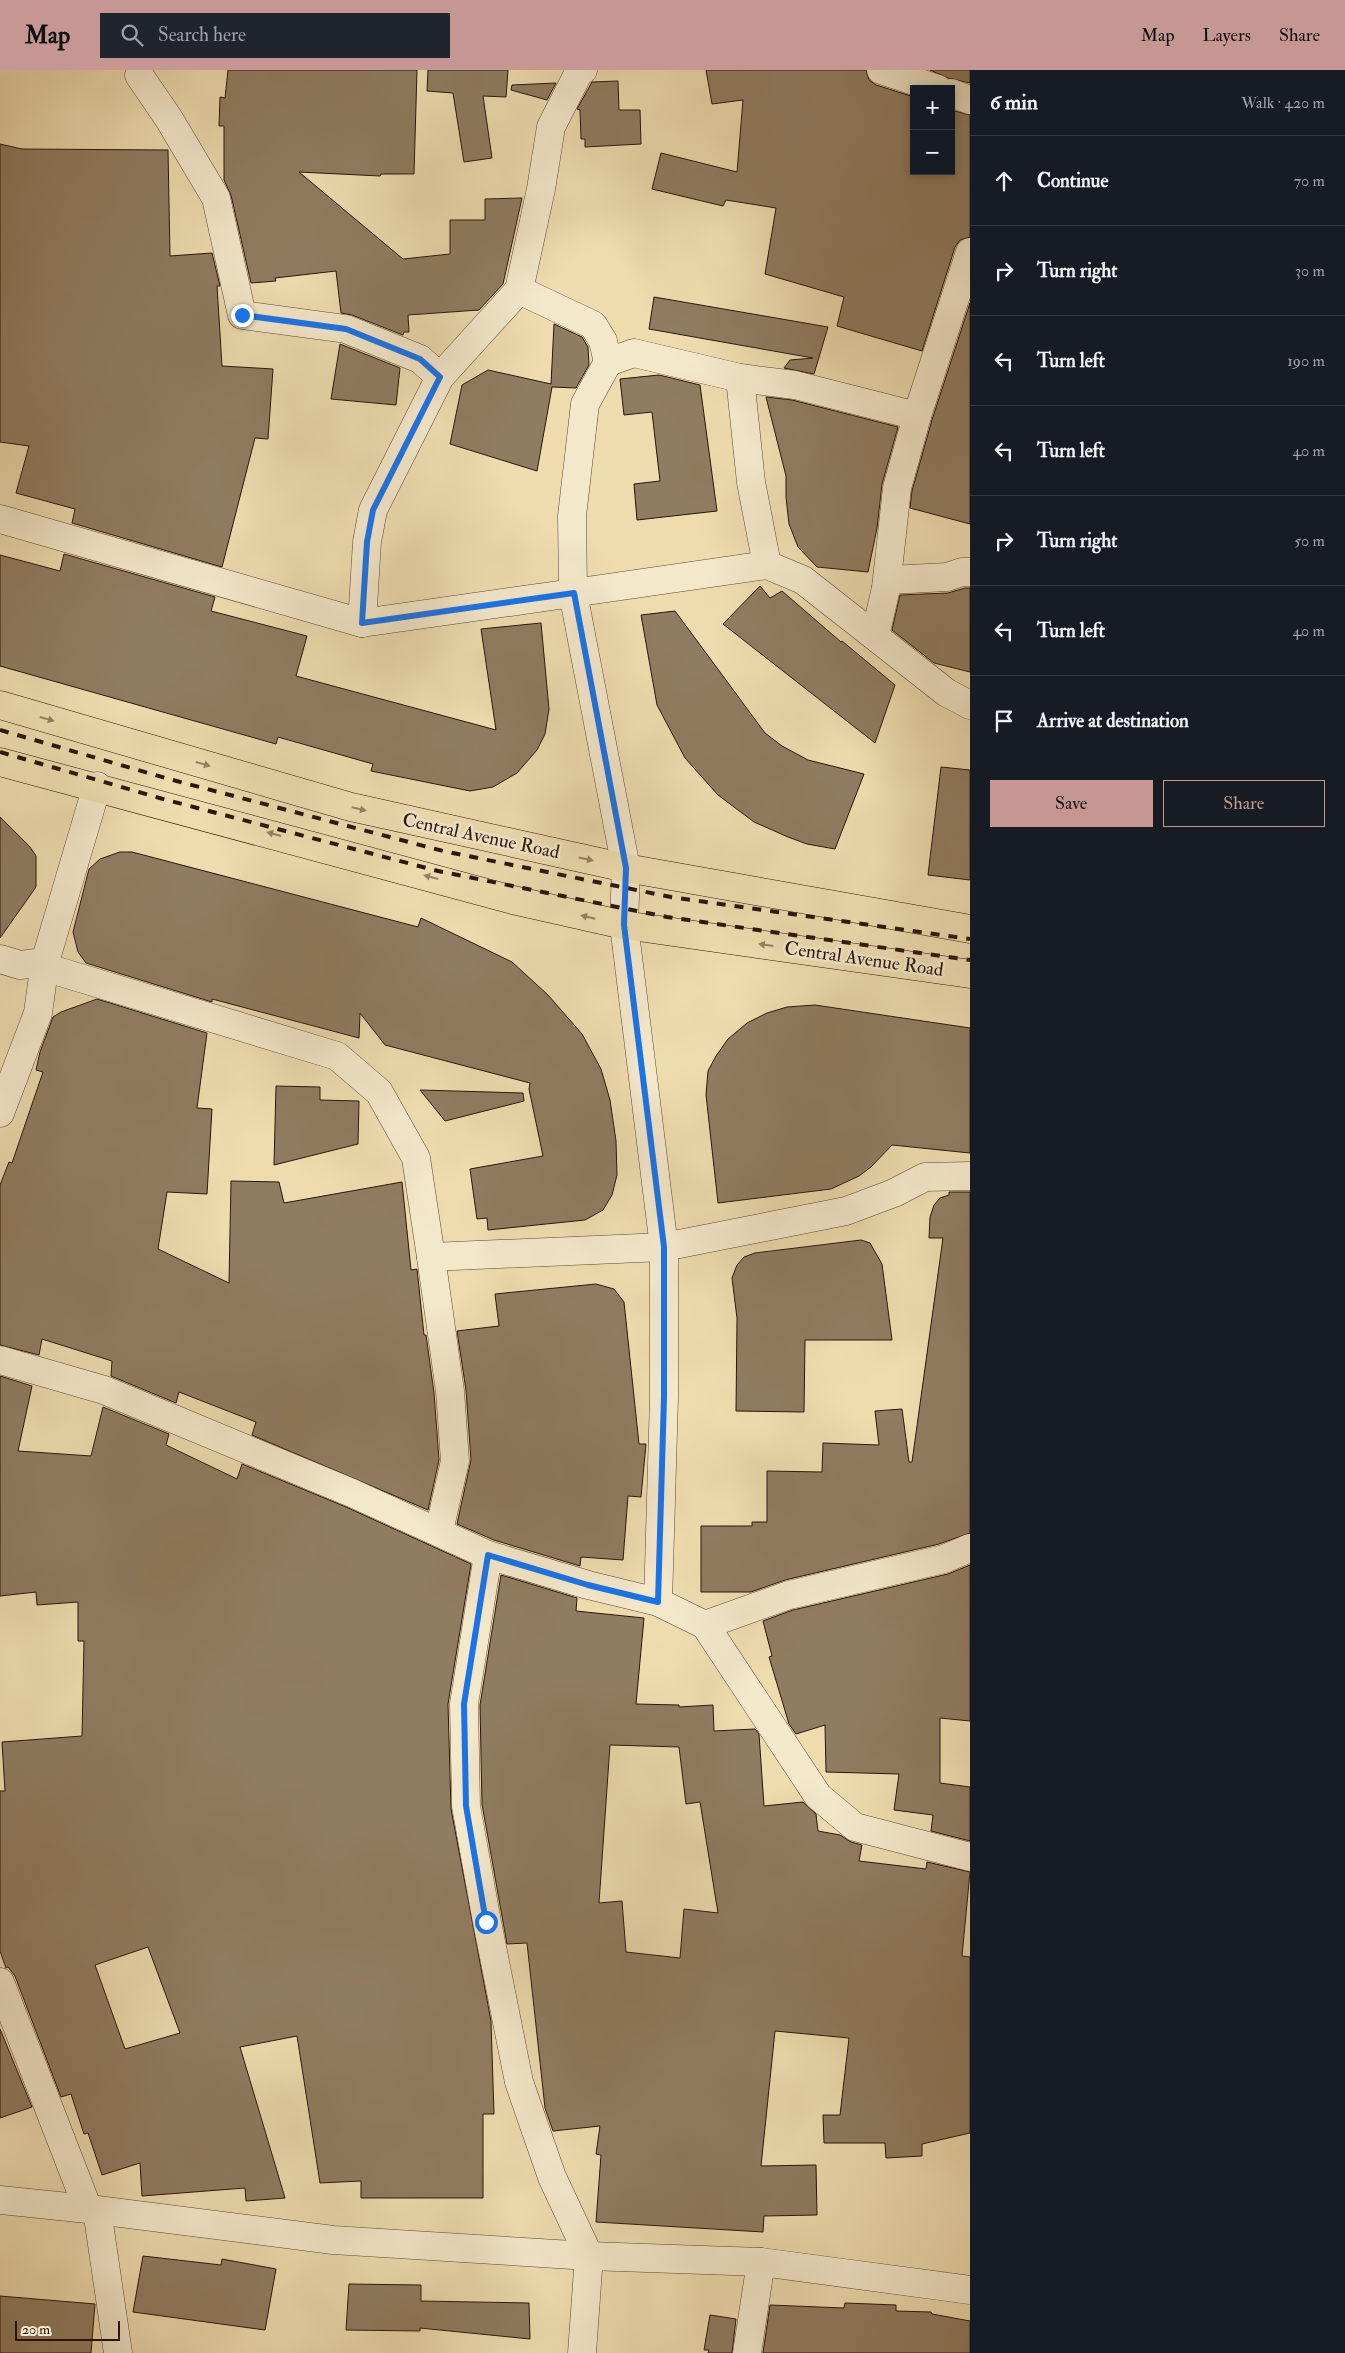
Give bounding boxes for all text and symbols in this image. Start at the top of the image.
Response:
search box [100,13,450,58]
text: Map [25,20,70,51]
icon: search [118,21,146,49]
text: Search here [158,23,246,47]
text: Map [1141,24,1175,47]
text: Layers [1203,24,1251,47]
text: Share [1279,24,1320,47]
map controls [910,85,955,175]
button: + [910,85,955,130]
text: 6 min [990,89,1038,116]
text: Walk · 420 m [1241,93,1325,113]
button: − [910,130,955,175]
icon: ahead [990,167,1018,195]
text: Continue [1037,169,1108,193]
text: 70 m [1294,171,1325,191]
icon: right [990,257,1018,285]
text: Turn right [1037,259,1117,283]
text: 30 m [1295,261,1325,281]
route end [231,304,254,327]
icon: left [990,347,1018,375]
text: Turn left [1037,349,1105,373]
text: 190 m [1287,351,1325,371]
icon: left [990,437,1018,465]
text: Turn left [1037,439,1105,463]
text: 40 m [1292,441,1325,461]
icon: right [990,527,1018,555]
text: Turn right [1037,529,1117,553]
text: 50 m [1294,531,1325,551]
icon: left [990,617,1018,645]
text: Turn left [1037,619,1105,643]
text: 40 m [1292,621,1325,641]
icon: arrive [990,707,1018,735]
text: Arrive at destination [1037,709,1189,733]
one-way arrow [39,715,54,723]
one-way arrow [195,760,210,768]
button: Save [990,780,1153,827]
button: Share [1163,780,1325,827]
one-way arrow [352,805,367,813]
street label: Central Avenue Road [400,808,562,865]
one-way arrow [266,830,281,838]
one-way arrow [579,855,594,863]
one-way arrow [423,873,438,881]
one-way arrow [581,913,596,921]
street label: Central Avenue Road [783,936,946,982]
one-way arrow [757,941,773,949]
route start [475,1911,498,1934]
scale bar [15,2318,120,2341]
text: 20 m [22,2321,50,2338]

